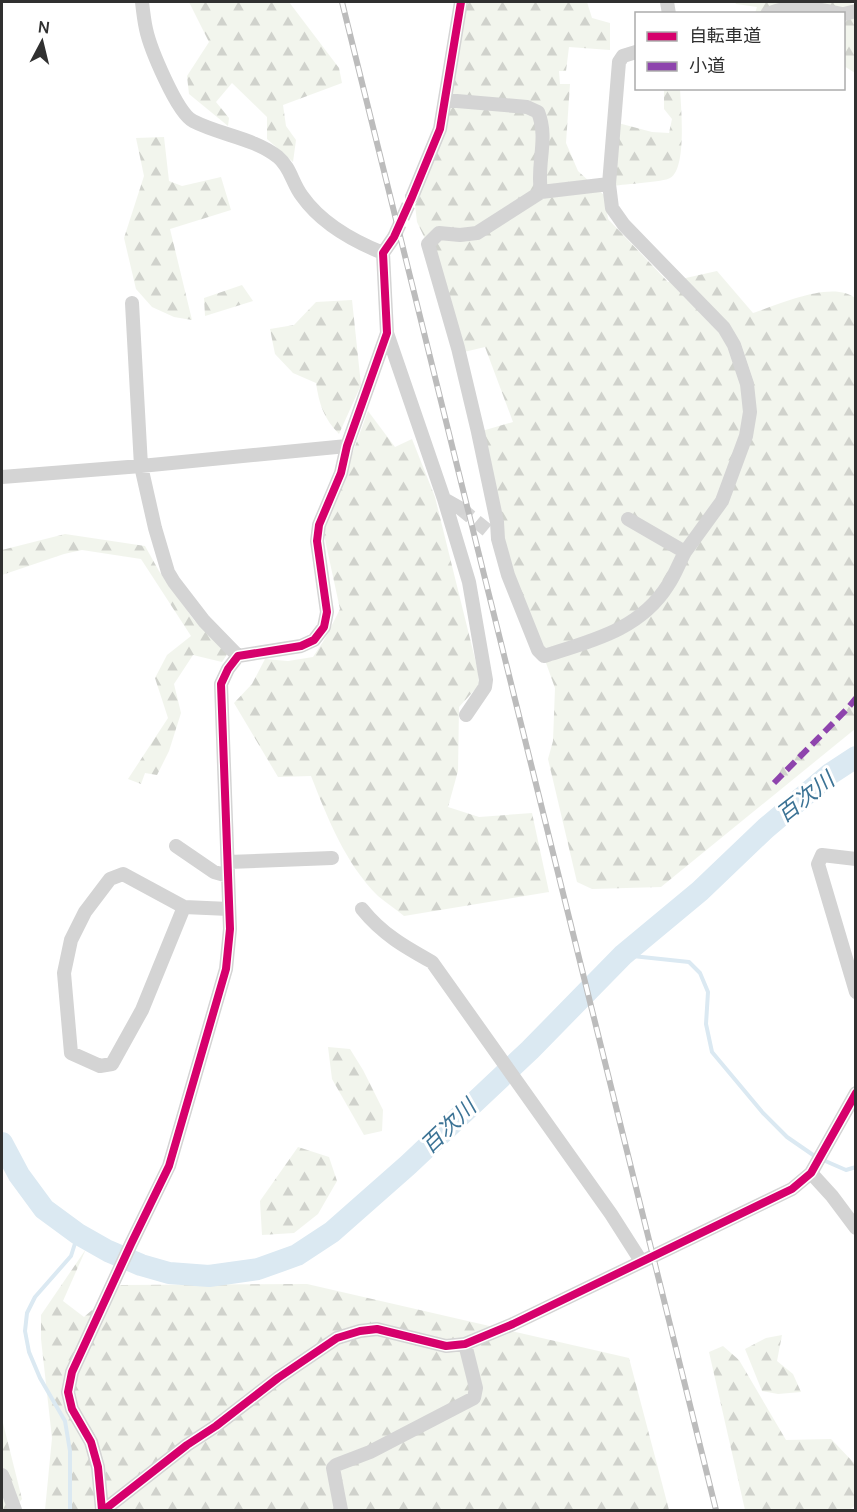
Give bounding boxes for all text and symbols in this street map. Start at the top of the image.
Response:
north arrow [12,12,72,72]
legend [635,12,845,90]
text: N [37,15,51,39]
text: 自転車道 [689,23,761,47]
text: 小道 [689,53,725,77]
water label: 百次川 [770,764,842,829]
water label: 百次川 [414,1091,484,1160]

